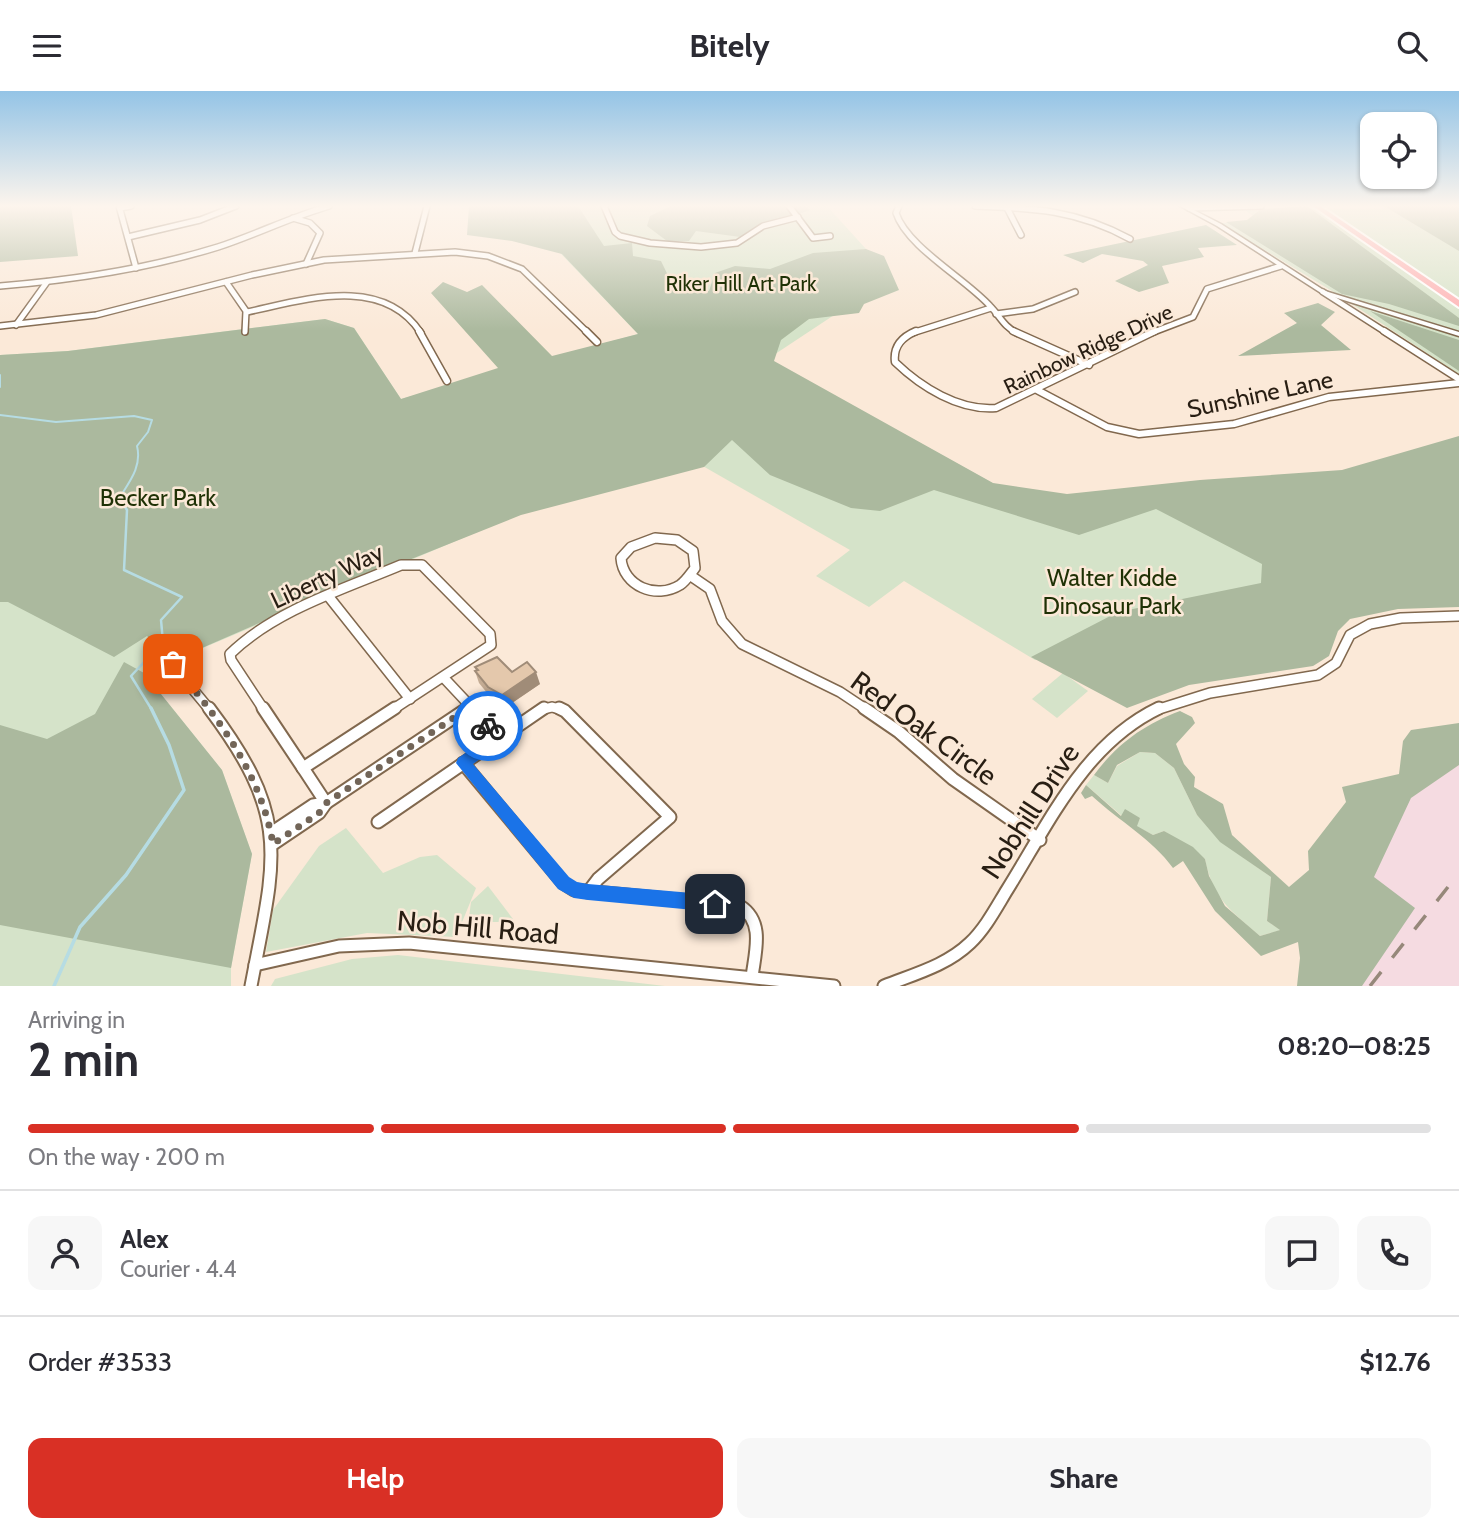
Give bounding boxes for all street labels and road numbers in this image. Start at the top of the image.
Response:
street label: Rainbow Ridge Drive [1000,299,1177,399]
street label: Sunshine Lane [1184,364,1336,424]
street label: Liberty Way [266,537,388,615]
street label: Red Oak Circle [844,664,1004,792]
street label: Nobhill Drive [974,737,1086,885]
street label: Nob Hill Road [396,903,560,951]

